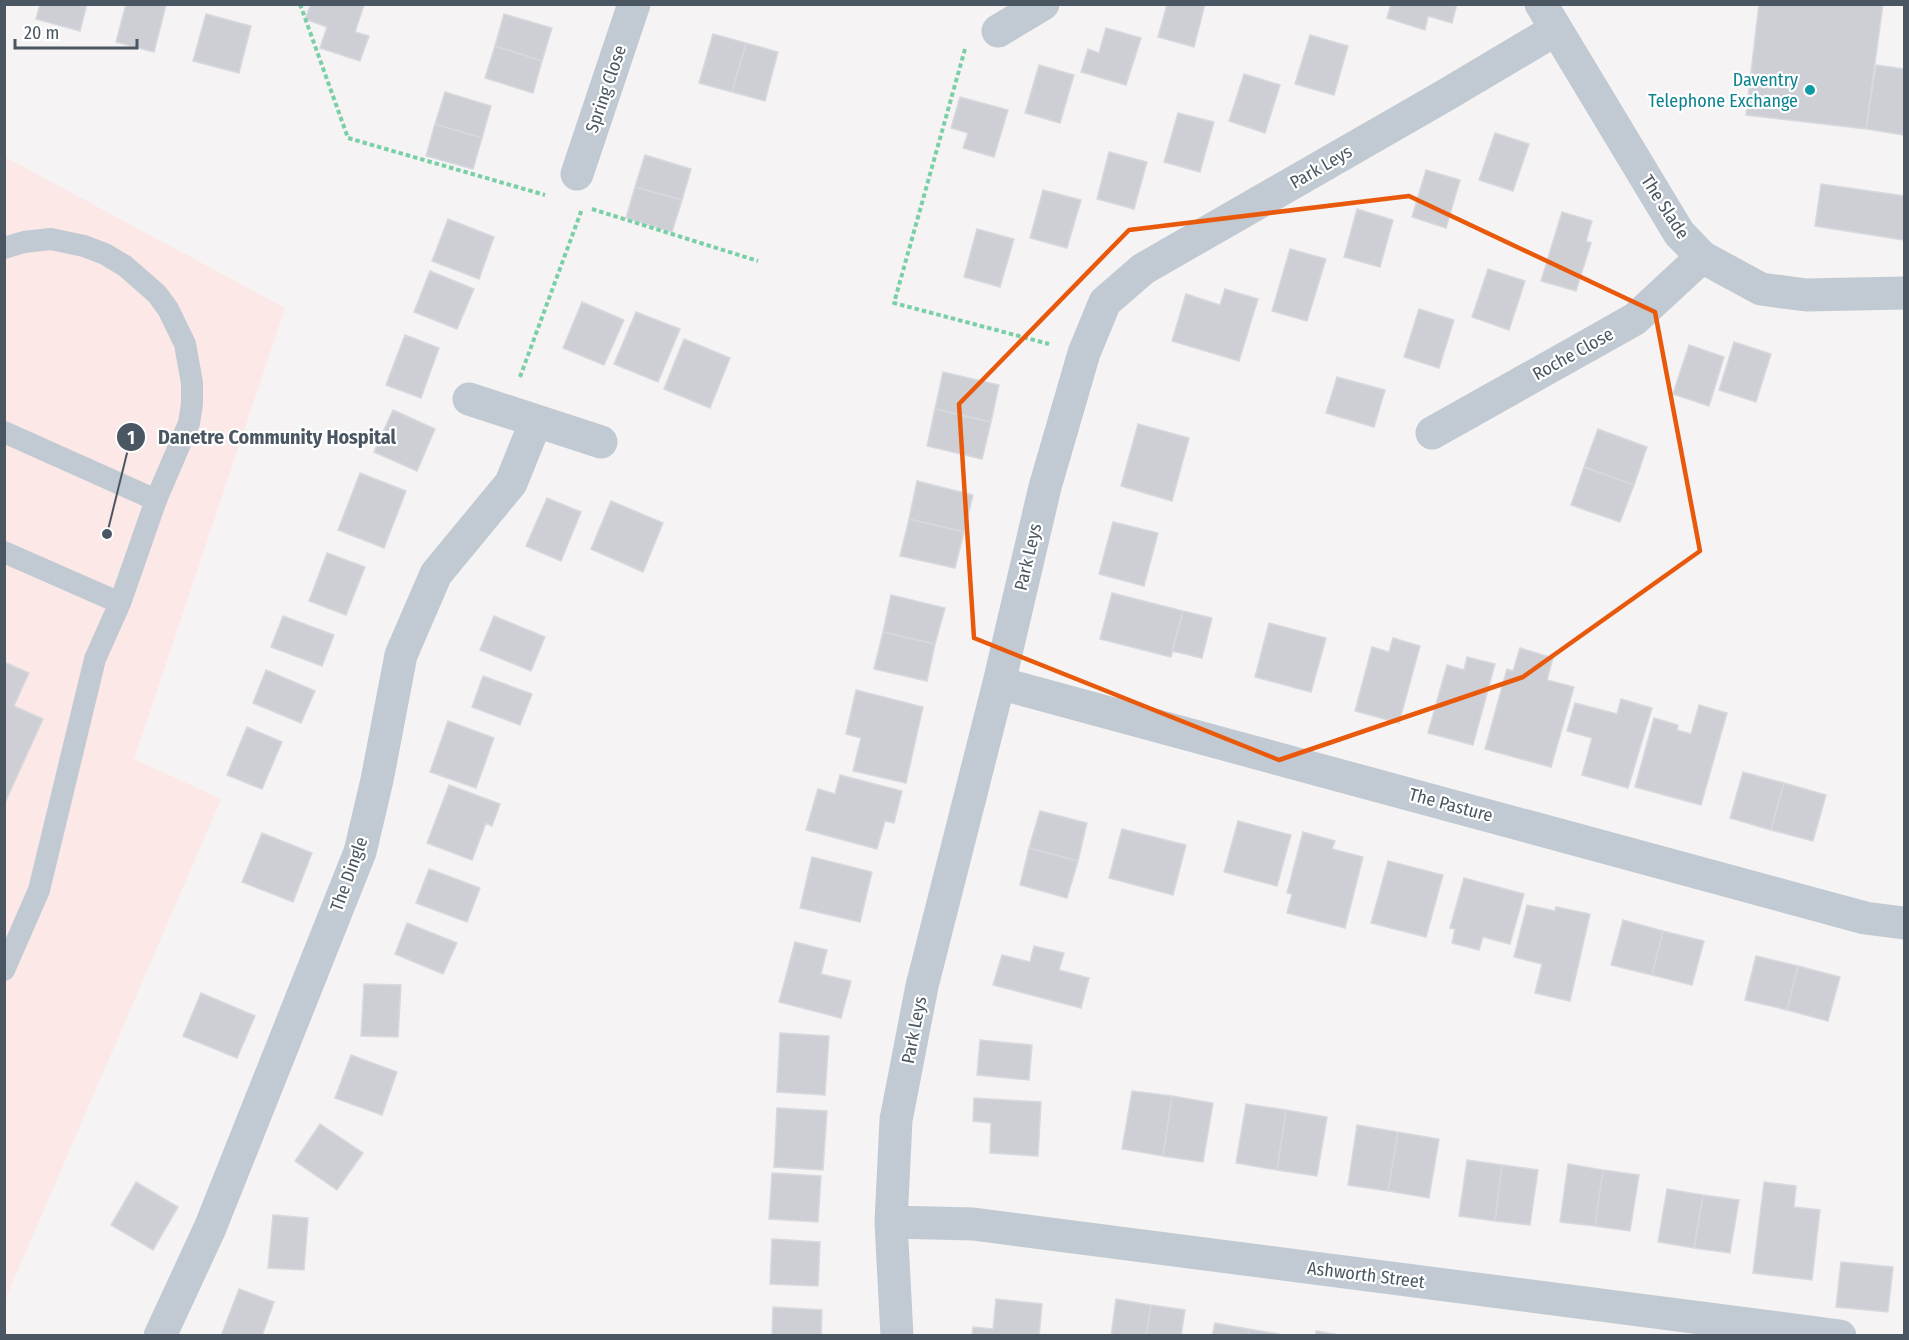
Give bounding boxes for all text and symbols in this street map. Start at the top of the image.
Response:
scale bar [15,12,136,50]
text: 20 m [24,22,59,44]
street label: Spring Close [581,42,631,136]
place label: Daventry Telephone Exchange [1648,69,1798,112]
marker: Daventry Telephone Exchange [1803,83,1817,97]
street label: Park Leys [1286,140,1356,194]
street label: The Slade [1636,171,1694,243]
street label: Roche Close [1529,323,1617,385]
callout: Danetre Community Hospital [116,418,407,456]
text: Danetre Community Hospital [158,425,396,449]
text: 1 [127,427,135,449]
street label: Park Leys [1010,521,1046,593]
street label: The Pasture [1407,783,1495,827]
street label: The Dingle [325,834,373,914]
street label: Park Leys [897,994,931,1066]
street label: Ashworth Street [1306,1257,1426,1293]

